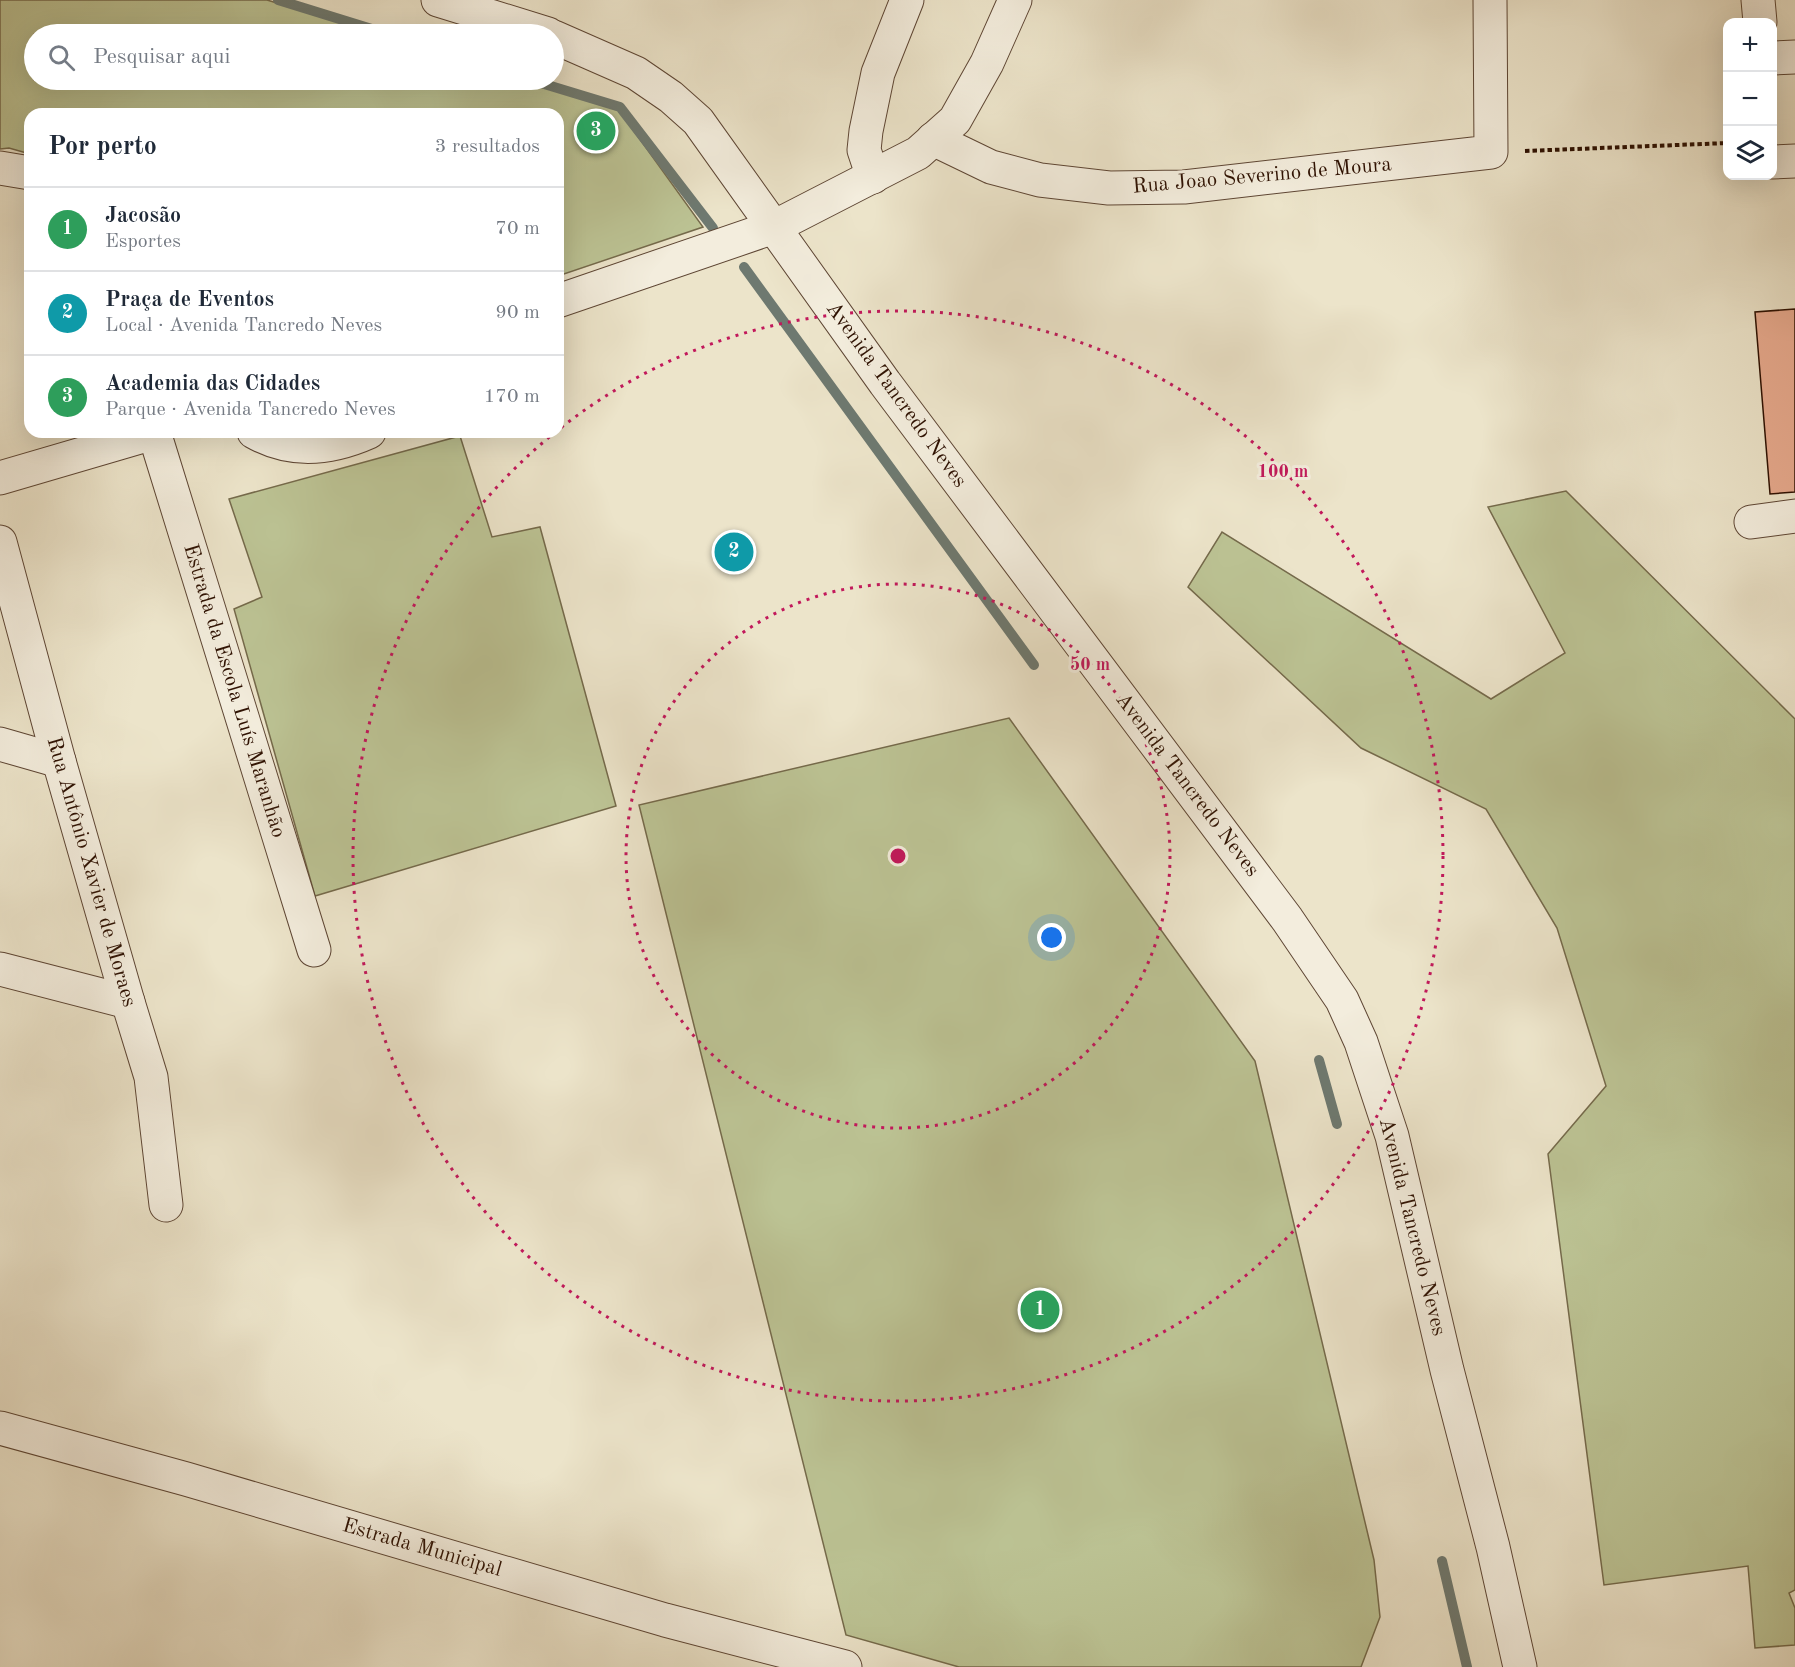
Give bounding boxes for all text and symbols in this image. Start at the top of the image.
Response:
map controls [1723,18,1777,180]
button: + [1723,18,1777,72]
search box [24,24,564,90]
icon: search [45,41,78,74]
text: Pesquisar aqui [93,46,230,68]
button: − [1723,72,1777,126]
pin: 3 [576,108,616,154]
button: layers [1723,126,1777,180]
text: Por perto [48,134,157,160]
text: 3 resultados [435,137,540,157]
street label: Rua Joao Severino de Moura [1132,154,1392,198]
text: Jacosão [105,205,181,227]
text: 1 [62,219,73,239]
text: 70 m [495,219,540,239]
text: Esportes [105,232,181,252]
text: Praça de Eventos [105,289,274,311]
street label: Avenida Tancredo Neves [822,298,970,492]
text: 2 [62,303,73,323]
text: 90 m [495,303,540,323]
text: Local · Avenida Tancredo Neves [105,316,382,336]
text: Academia das Cidades [105,373,320,395]
text: 3 [62,387,73,407]
text: 170 m [484,387,540,407]
text: Parque · Avenida Tancredo Neves [105,400,396,420]
text: 100 m [1258,463,1308,481]
pin: 2 [714,530,754,574]
street label: Estrada da Escola Luís Maranhão [179,542,289,840]
text: 50 m [1070,656,1110,674]
street label: Avenida Tancredo Neves [1111,689,1263,881]
street label: Rua Antônio Xavier de Moraes [42,735,140,1009]
centre of rings [888,846,908,866]
your location [1037,923,1066,952]
street label: Avenida Tancredo Neves [1375,1116,1449,1338]
pin: 1 [1020,1288,1060,1332]
street label: Estrada Municipal [340,1515,504,1581]

